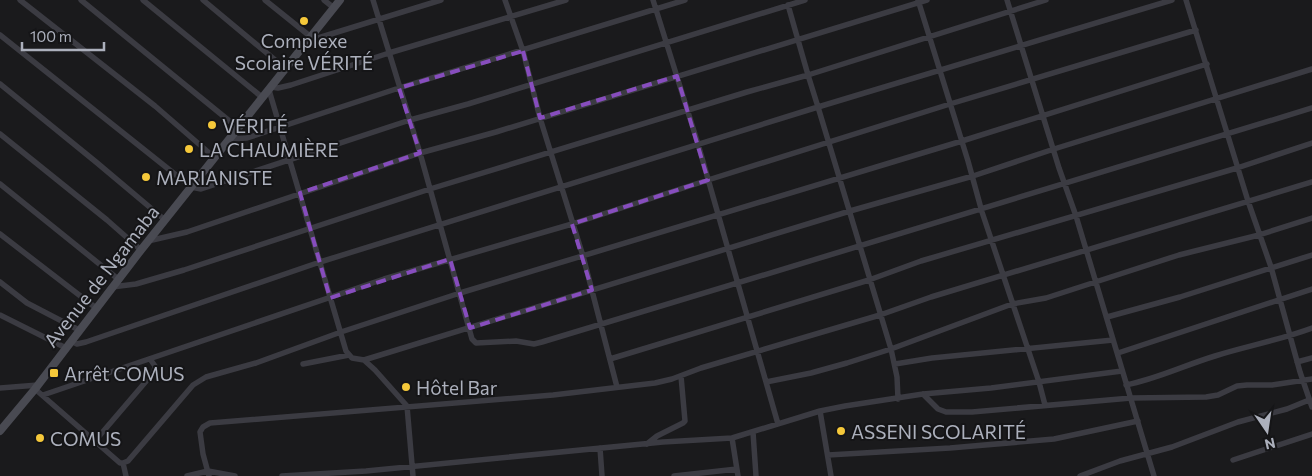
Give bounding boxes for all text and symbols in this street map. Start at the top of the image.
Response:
marker: Complexe Scolaire VÉRITÉ [298,15,310,27]
scale bar [22,20,105,52]
text: 100 m [30,27,72,45]
place label: Complexe Scolaire VÉRITÉ [235,29,373,74]
place label: VÉRITÉ [222,114,288,137]
marker: VÉRITÉ [206,119,218,131]
place label: LA CHAUMIÈRE [199,138,339,161]
marker: LA CHAUMIÈRE [183,143,195,155]
place label: MARIANISTE [156,166,272,189]
marker: MARIANISTE [140,171,152,183]
street label: Avenue de Ngamaba [38,200,164,352]
place label: Arrêt COMUS [64,362,184,385]
marker: Arrêt COMUS [48,367,60,379]
place label: Hôtel Bar [416,376,498,399]
marker: Hôtel Bar [400,381,412,393]
north arrow [1242,406,1292,456]
place label: ASSENI SCOLARITÉ [851,420,1026,443]
marker: ASSENI SCOLARITÉ [835,425,847,437]
place label: COMUS [50,427,121,450]
marker: COMUS [34,432,46,444]
text: N [1263,435,1277,454]

